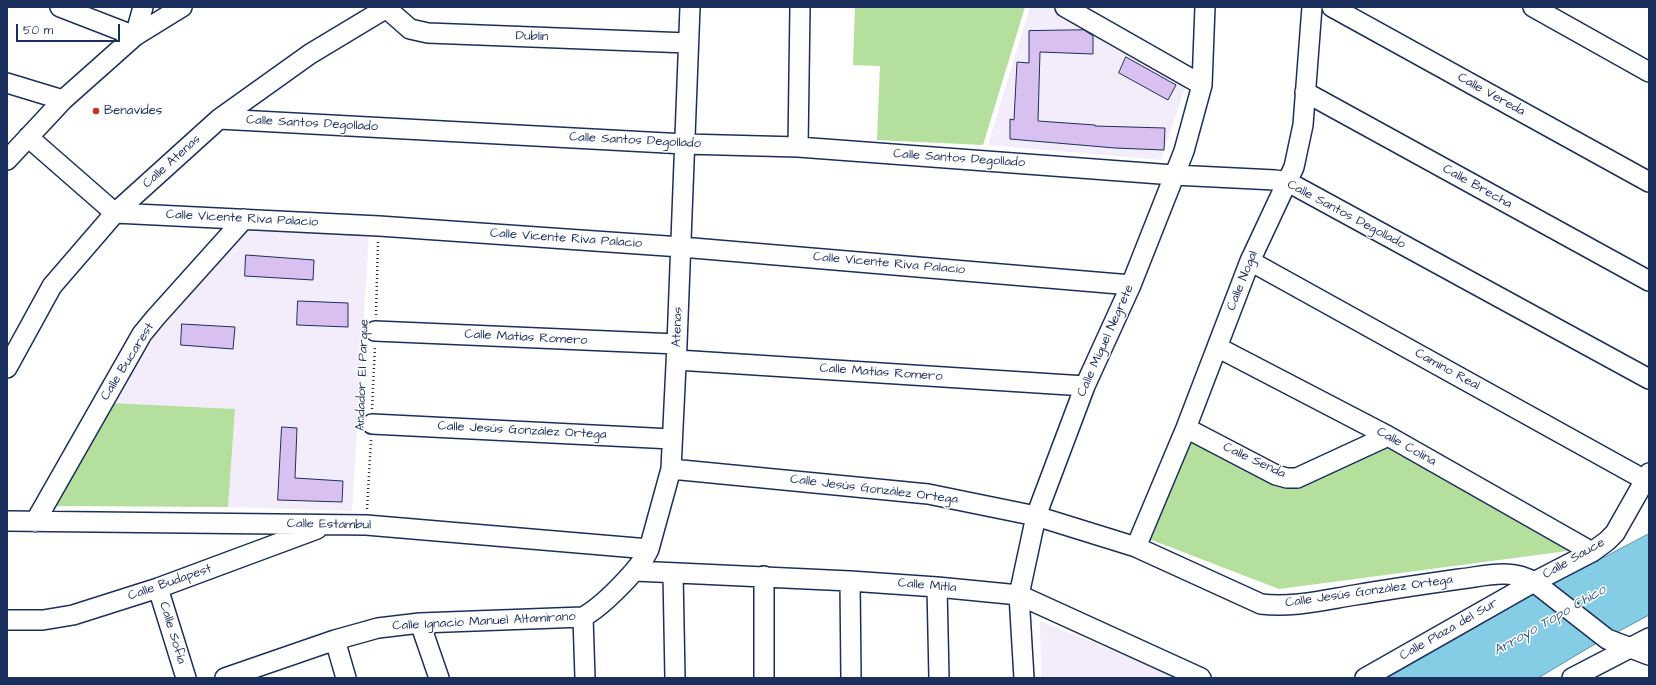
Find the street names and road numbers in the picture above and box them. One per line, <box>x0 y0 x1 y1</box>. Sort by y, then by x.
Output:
street label: Dublin <box>515 29 549 45</box>
street label: Calle Vereda <box>1455 70 1527 120</box>
street label: Calle Santos Degollado <box>246 113 378 135</box>
street label: Calle Santos Degollado <box>569 130 701 152</box>
street label: Calle Atenas <box>140 132 204 192</box>
street label: Calle Santos Degollado <box>893 147 1025 171</box>
street label: Calle Brecha <box>1440 162 1514 212</box>
street label: Calle Santos Degollado <box>1284 177 1408 253</box>
street label: Calle Vicente Riva Palacio <box>166 207 318 231</box>
street label: Calle Vicente Riva Palacio <box>489 226 643 252</box>
street label: Calle Nogal <box>1224 249 1262 313</box>
street label: Calle Vicente Riva Palacio <box>812 250 966 278</box>
street label: Calle Miguel Negrete <box>1074 283 1138 399</box>
street label: Atenas <box>670 307 686 347</box>
street label: Andador El Parque <box>353 319 373 431</box>
street label: Calle Bucarest <box>98 320 158 404</box>
street label: Calle Matías Romero <box>464 327 588 349</box>
street label: Camino Real <box>1412 346 1482 394</box>
street label: Calle Matías Romero <box>819 361 943 385</box>
street label: Calle Jesús González Ortega <box>437 419 607 443</box>
street label: Calle Colina <box>1373 424 1439 470</box>
street label: Calle Senda <box>1220 440 1288 482</box>
street label: Calle Jesús González Ortega <box>789 472 959 508</box>
street label: Calle Estambul <box>287 516 371 534</box>
street label: Calle Sauce <box>1540 535 1608 583</box>
street label: Calle Budapest <box>126 561 214 605</box>
street label: Calle Jesús González Ortega <box>1284 573 1454 611</box>
street label: Calle Mitla <box>897 576 957 596</box>
street label: Calle Plaza del Sur <box>1397 596 1501 664</box>
street label: Calle Sofía <box>155 600 189 666</box>
street label: Calle Ignacio Manuel Altamirano <box>392 609 576 635</box>

